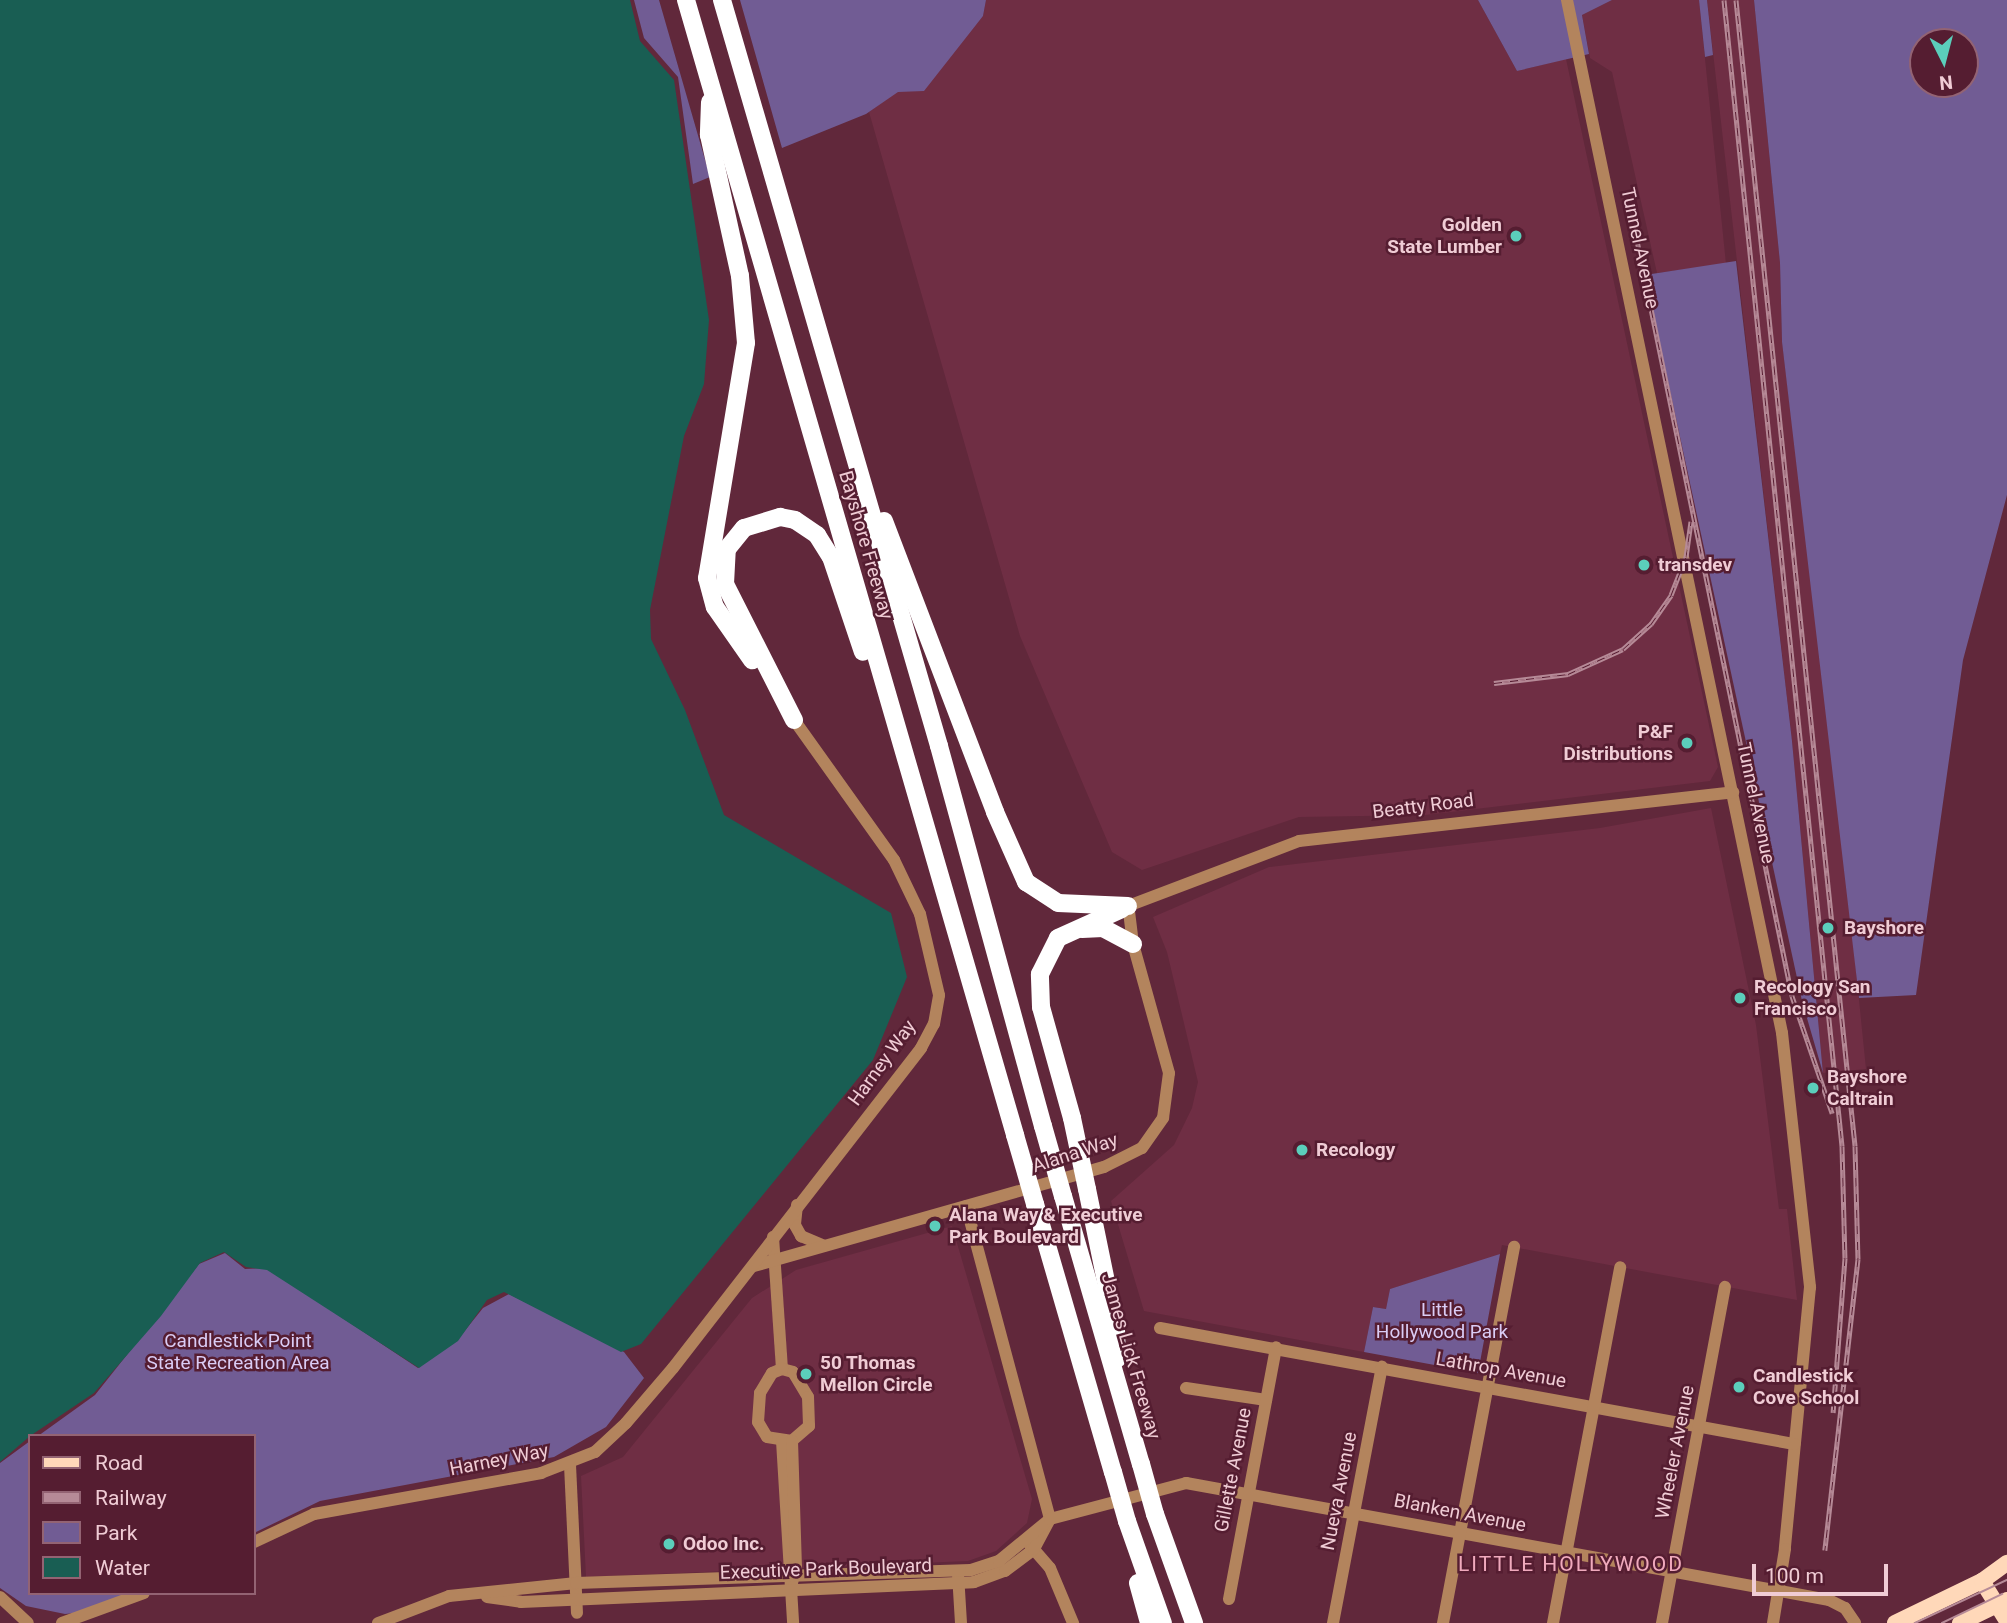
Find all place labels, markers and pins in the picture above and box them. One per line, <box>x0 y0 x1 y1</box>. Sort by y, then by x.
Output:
place label: Golden State Lumber <box>1387 214 1502 258</box>
marker: Golden State Lumber <box>1508 228 1524 244</box>
place label: transdev <box>1658 554 1732 576</box>
marker: transdev <box>1636 557 1652 573</box>
place label: P&F Distributions <box>1564 721 1673 765</box>
marker: P&F Distributions <box>1679 735 1695 751</box>
place label: Bayshore <box>1844 917 1924 939</box>
marker: Bayshore <box>1818 918 1838 938</box>
place label: Recology San Francisco <box>1754 976 1870 1020</box>
marker: Recology San Francisco <box>1732 990 1748 1006</box>
place label: Bayshore Caltrain <box>1827 1066 1907 1110</box>
marker: Bayshore Caltrain <box>1805 1080 1821 1096</box>
place label: Recology <box>1316 1139 1395 1161</box>
marker: Recology <box>1294 1142 1310 1158</box>
place label: Alana Way & Executive Park Boulevard <box>949 1204 1143 1248</box>
marker: Alana Way & Executive Park Boulevard <box>927 1218 943 1234</box>
place label: 50 Thomas Mellon Circle <box>820 1352 932 1396</box>
place label: Candlestick Cove School <box>1753 1365 1859 1409</box>
marker: 50 Thomas Mellon Circle <box>798 1366 814 1382</box>
marker: Candlestick Cove School <box>1731 1379 1747 1395</box>
place label: Odoo Inc. <box>683 1533 765 1555</box>
marker: Odoo Inc. <box>661 1536 677 1552</box>

